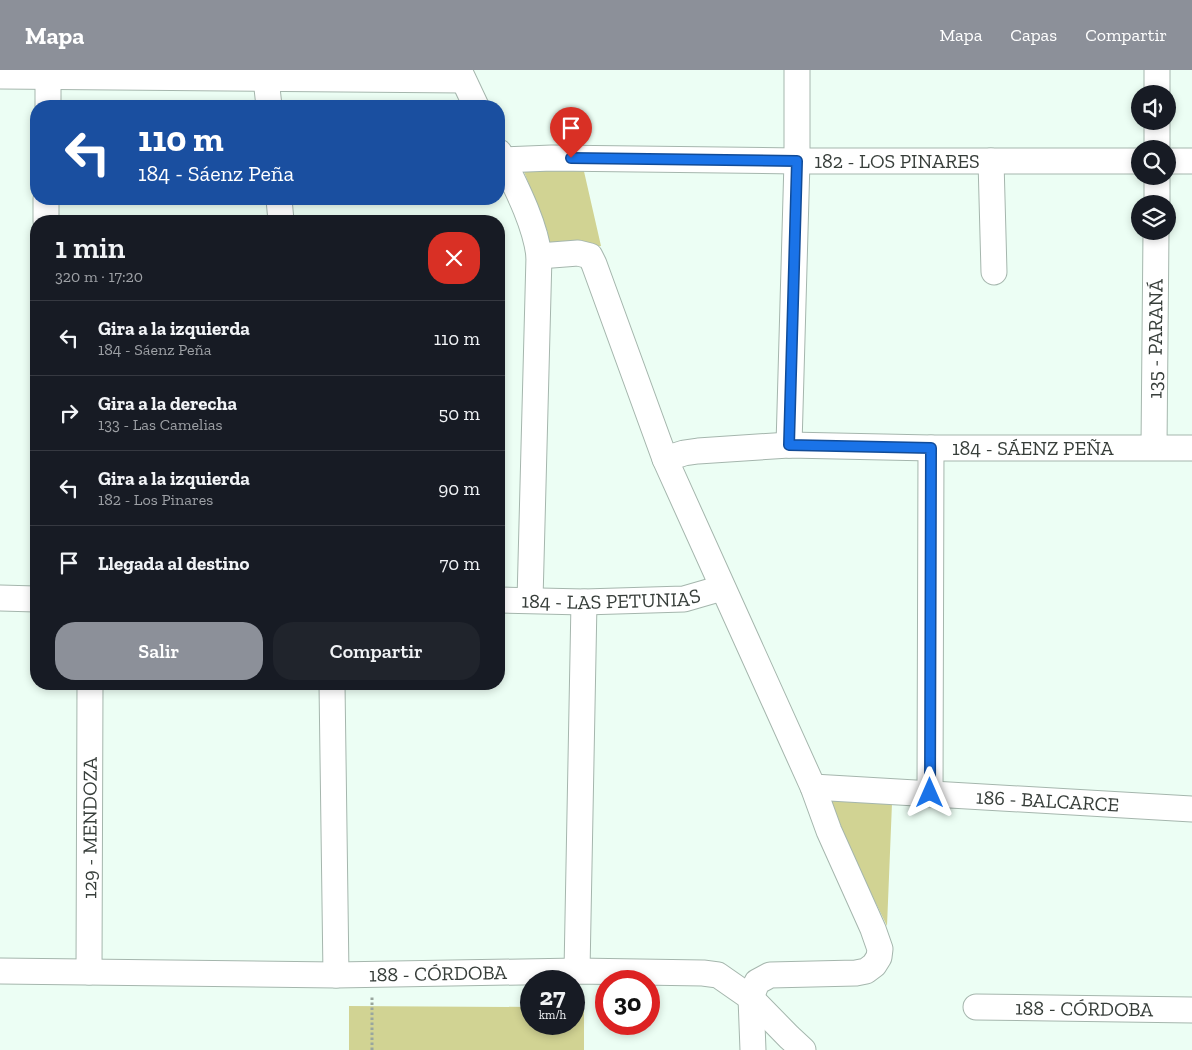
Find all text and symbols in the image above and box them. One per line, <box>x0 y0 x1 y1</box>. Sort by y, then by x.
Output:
text: Mapa <box>25 21 84 50</box>
text: Mapa <box>939 24 982 46</box>
text: Capas <box>1010 24 1057 46</box>
text: Compartir <box>1085 24 1167 46</box>
map controls <box>1131 85 1176 240</box>
button: sound <box>1131 85 1176 130</box>
pin <box>550 107 592 158</box>
icon: arrive <box>557 114 585 142</box>
text: 110 m <box>138 118 224 160</box>
icon: left <box>55 120 120 185</box>
button: search <box>1131 140 1176 185</box>
street label: 182 - LOS PINARES <box>814 149 980 173</box>
text: 184 - Sáenz Peña <box>138 160 294 187</box>
button: layers <box>1131 195 1176 240</box>
text: 1 min <box>55 230 125 266</box>
button: close <box>428 232 480 284</box>
text: 320 m · 17:20 <box>55 267 143 286</box>
street label: 135 - PARANÁ <box>1142 278 1168 399</box>
text: Gira a la izquierda <box>98 317 250 340</box>
icon: left <box>55 324 83 352</box>
text: 110 m <box>434 327 480 350</box>
text: 184 - Sáenz Peña <box>98 340 211 359</box>
text: Gira a la derecha <box>98 392 237 415</box>
icon: right <box>55 399 83 427</box>
text: 50 m <box>439 402 480 425</box>
text: 133 - Las Camelias <box>98 415 223 434</box>
street label: 184 - SÁENZ PEÑA <box>952 436 1115 460</box>
text: Gira a la izquierda <box>98 467 250 490</box>
icon: left <box>55 474 83 502</box>
text: 90 m <box>438 477 480 500</box>
text: 182 - Los Pinares <box>98 490 213 509</box>
icon: arrive <box>55 549 83 577</box>
text: Llegada al destino <box>98 552 249 575</box>
text: 70 m <box>439 552 480 575</box>
street label: 184 - LAS PETUNIAS <box>521 583 703 614</box>
button: Salir <box>55 622 263 680</box>
button: Compartir <box>273 622 480 680</box>
street label: 129 - MENDOZA <box>77 756 102 899</box>
position arrow <box>903 766 955 818</box>
street label: 186 - BALCARCE <box>975 784 1120 817</box>
street label: 188 - CÓRDOBA <box>369 960 508 986</box>
speed limit sign: 30 <box>595 970 660 1035</box>
text: 27 <box>540 981 565 1011</box>
street label: 188 - CÓRDOBA <box>1015 996 1154 1021</box>
text: km/h <box>539 1008 566 1022</box>

